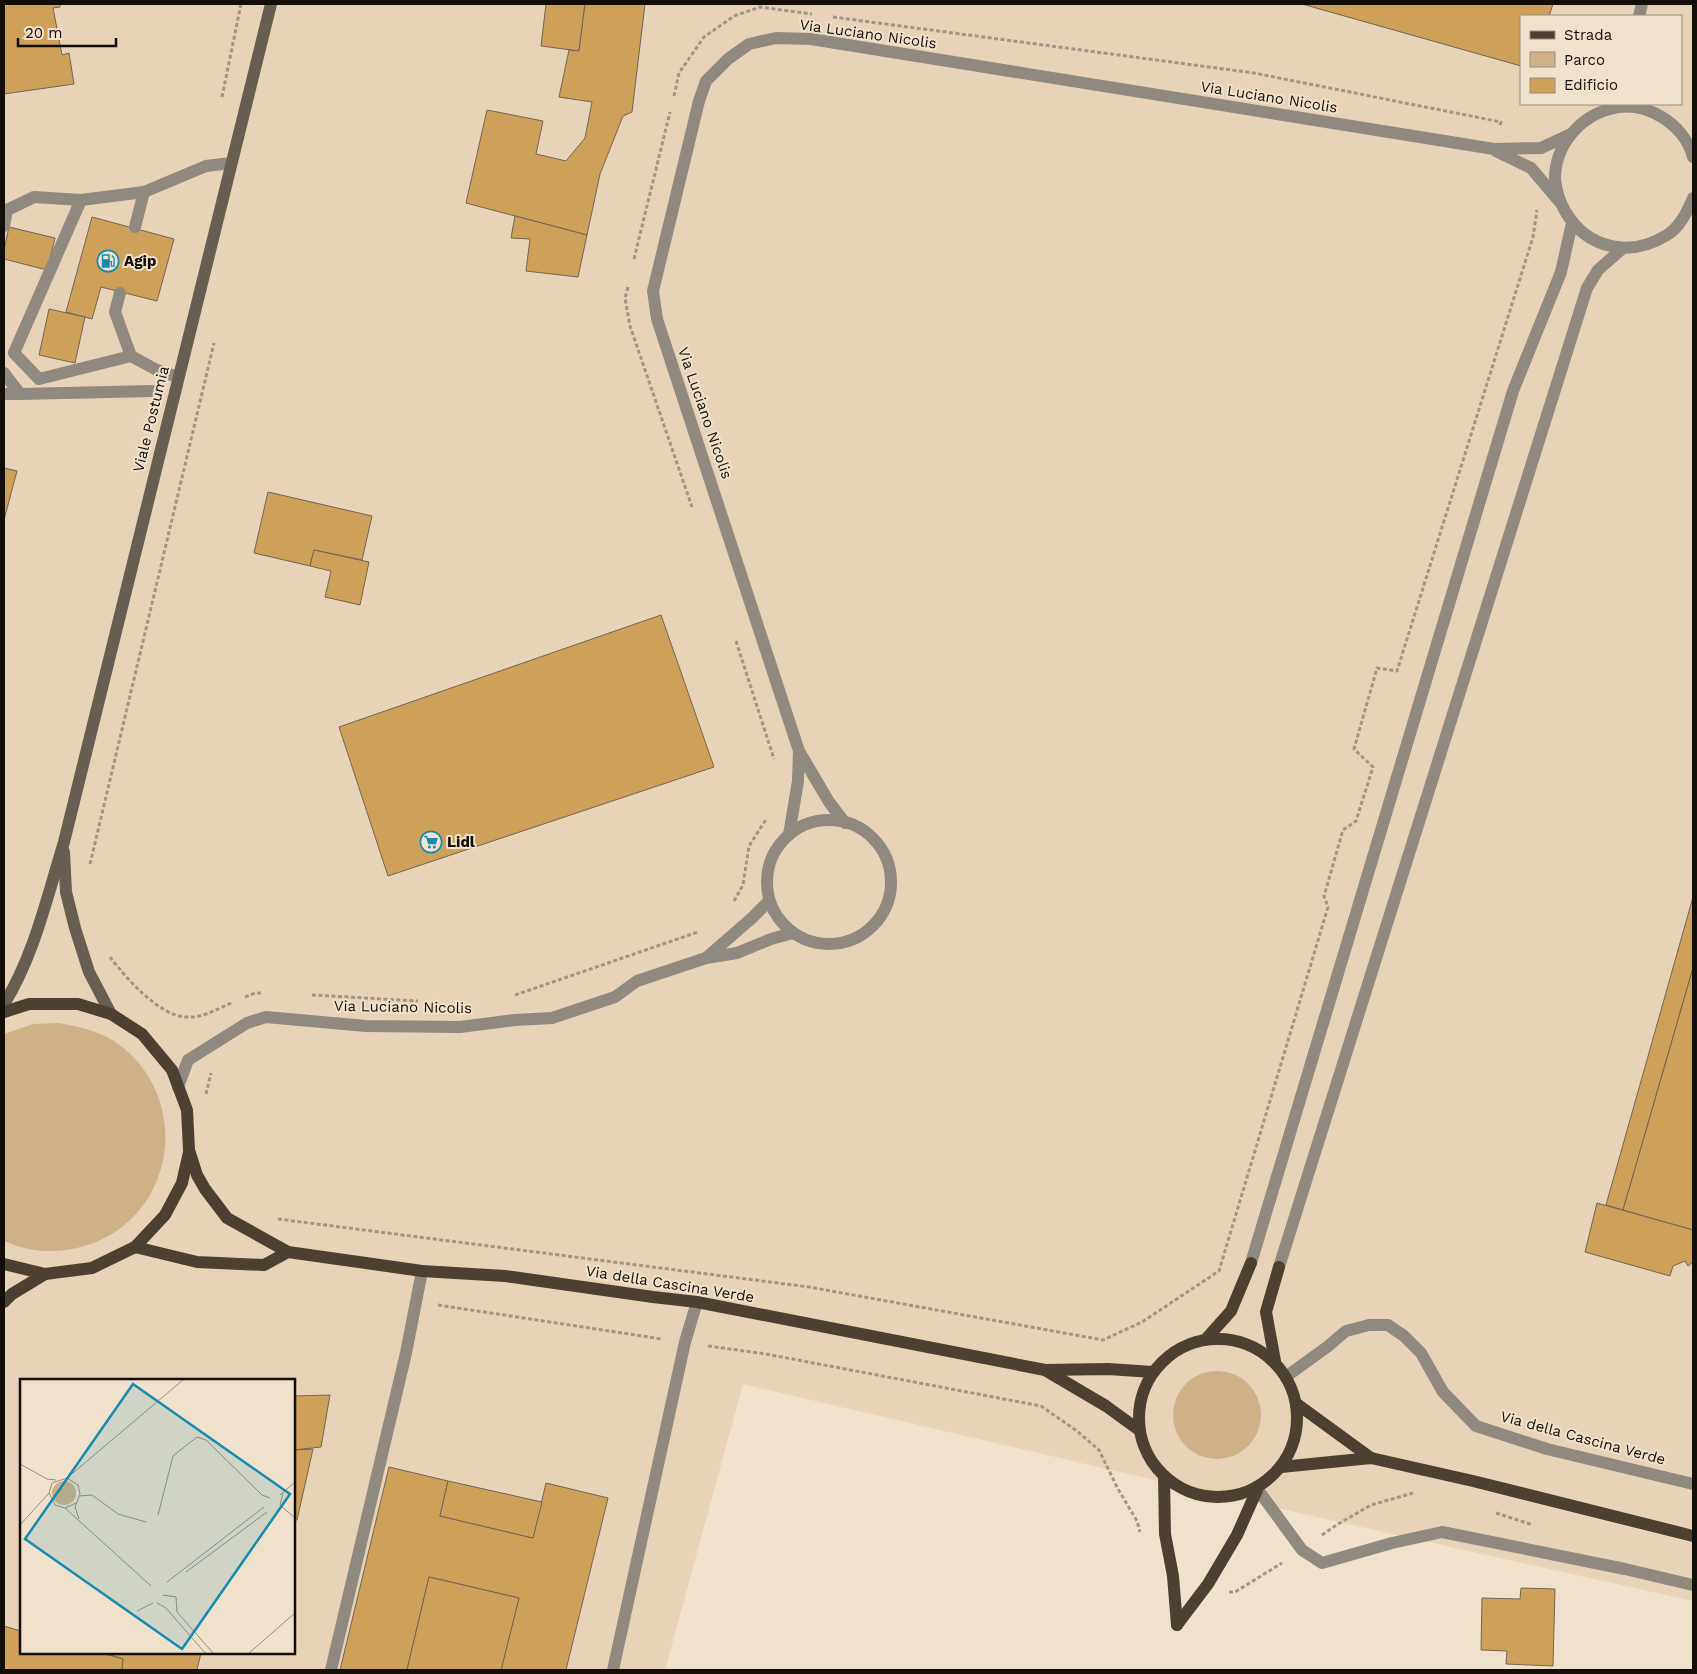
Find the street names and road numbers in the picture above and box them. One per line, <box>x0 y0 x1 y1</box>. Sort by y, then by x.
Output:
street label: Via Luciano Nicolis <box>798 15 938 53</box>
street label: Via Luciano Nicolis <box>1199 77 1339 117</box>
street label: Via Luciano Nicolis <box>674 345 736 481</box>
street label: Viale Postumia <box>129 364 173 474</box>
street label: Via Luciano Nicolis <box>334 997 472 1017</box>
street label: Via della Cascina Verde <box>585 1262 755 1306</box>
street label: Via della Cascina Verde <box>1498 1407 1668 1469</box>

